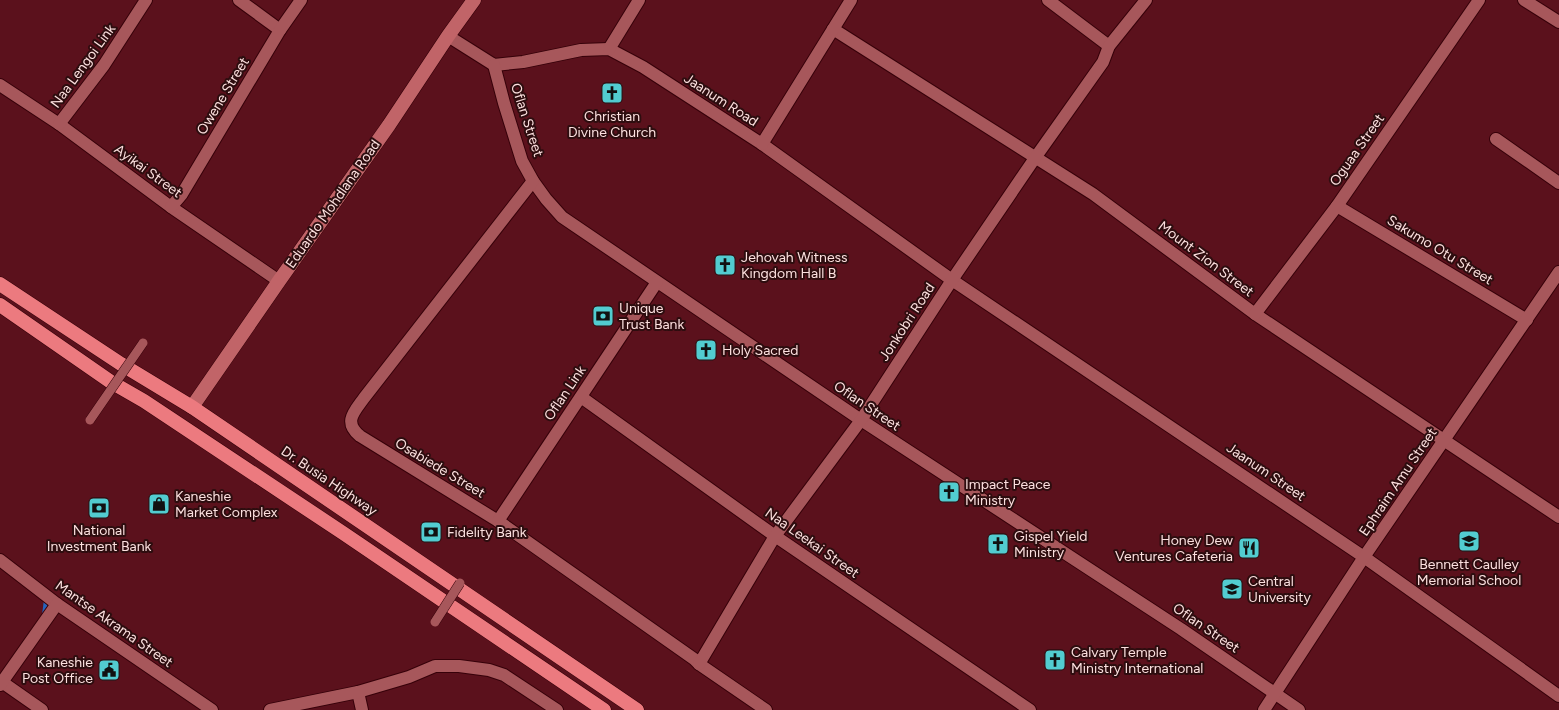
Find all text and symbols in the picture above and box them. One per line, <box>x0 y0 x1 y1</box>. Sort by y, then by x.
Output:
street label: Naa Lengoi Link <box>47 21 119 111</box>
street label: Owene Street <box>193 54 253 138</box>
street label: Jaanum Road <box>681 70 761 130</box>
street label: Oflan Street <box>507 81 547 159</box>
church icon: Christian Divine Church <box>600 81 624 105</box>
place label: Christian Divine Church <box>568 108 656 141</box>
street label: Oguaa Street <box>1326 111 1388 189</box>
street label: Eduardo Mohdlana Road <box>282 137 384 271</box>
street label: Ayikai Street <box>111 141 185 201</box>
street label: Sakumo Otu Street <box>1384 212 1496 288</box>
street label: Mount Zion Street <box>1155 218 1257 300</box>
place label: Jehovah Witness Kingdom Hall B <box>741 249 848 282</box>
church icon: Jehovah Witness Kingdom Hall B <box>713 253 737 277</box>
street label: Jonkobri Road <box>875 280 939 364</box>
place label: Unique Trust Bank <box>619 300 684 333</box>
bank icon: Unique Trust Bank <box>591 304 615 328</box>
church icon: Holy Sacred <box>694 338 718 362</box>
place label: Holy Sacred <box>722 342 798 359</box>
street label: Oflan Link <box>540 362 590 424</box>
street label: Oflan Street <box>830 377 904 435</box>
street label: Ephraim Amu Street <box>1356 425 1440 539</box>
street label: Osabiede Street <box>392 434 488 502</box>
street label: Jaanum Street <box>1223 439 1309 505</box>
street label: Dr. Busia Highway <box>278 443 381 520</box>
place label: Impact Peace Ministry <box>965 476 1051 509</box>
church icon: Impact Peace Ministry <box>937 480 961 504</box>
place label: Kaneshie Market Complex <box>175 488 278 521</box>
shop icon: Kaneshie Market Complex <box>147 492 171 516</box>
bank icon: National Investment Bank <box>87 496 111 520</box>
street label: Naa Leekai Street <box>762 504 862 582</box>
bank icon: Fidelity Bank <box>419 520 443 544</box>
place label: National Investment Bank <box>47 522 151 555</box>
place label: Fidelity Bank <box>447 524 527 541</box>
place label: Gispel Yield Ministry <box>1014 528 1088 561</box>
school or university icon: Bennett Caulley Memorial School <box>1457 529 1481 553</box>
church icon: Gispel Yield Ministry <box>986 532 1010 556</box>
place label: Honey Dew Ventures Cafeteria <box>1115 532 1233 565</box>
restaurant icon: Honey Dew Ventures Cafeteria <box>1237 536 1261 560</box>
place label: Bennett Caulley Memorial School <box>1417 556 1521 589</box>
place label: Central University <box>1248 573 1312 606</box>
street label: Mantse Akrama Street <box>52 577 176 671</box>
school or university icon: Central University <box>1220 577 1244 601</box>
street label: Oflan Street <box>1169 599 1243 657</box>
place label: Calvary Temple Ministry International <box>1071 644 1203 677</box>
church icon: Calvary Temple Ministry International <box>1043 648 1067 672</box>
place label: Kaneshie Post Office <box>22 654 93 687</box>
public building icon: Kaneshie Post Office <box>97 658 121 682</box>

